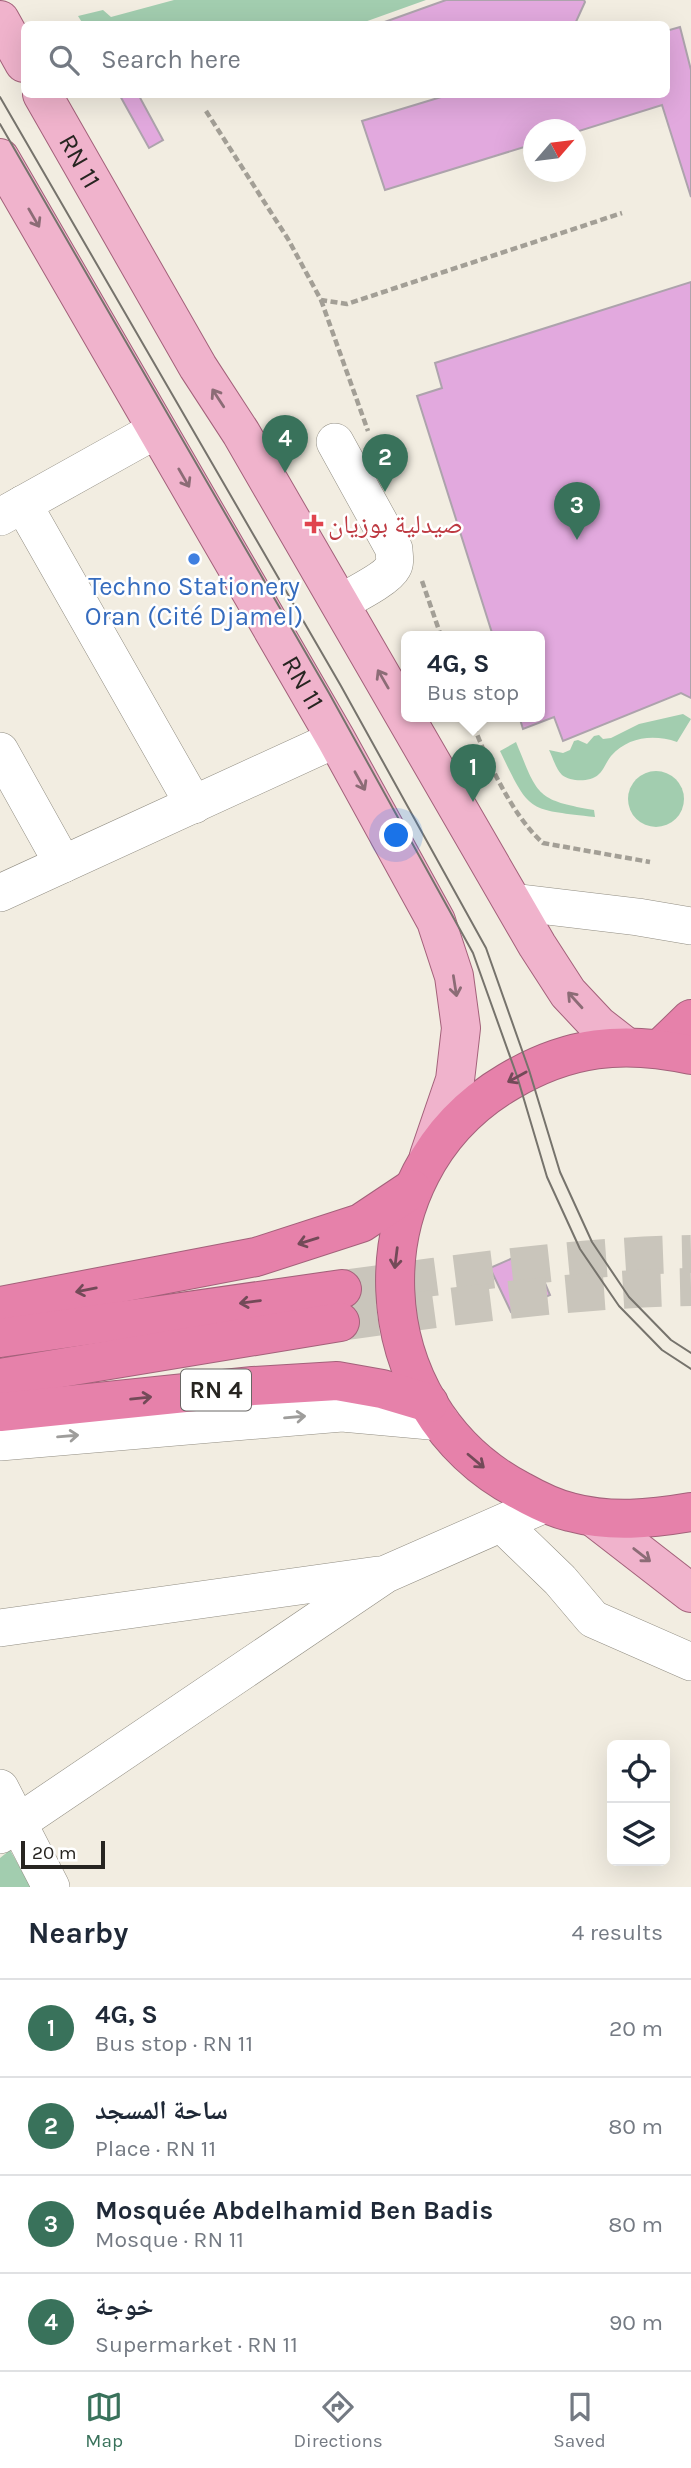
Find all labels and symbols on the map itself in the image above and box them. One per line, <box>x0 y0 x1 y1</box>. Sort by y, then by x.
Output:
north arrow <box>523 119 586 182</box>
street label: RN 11 <box>53 128 108 193</box>
one-way arrow <box>27 207 41 227</box>
one-way arrow <box>211 389 226 408</box>
pin: 4 <box>262 415 308 473</box>
pin: 2 <box>362 434 408 492</box>
one-way arrow <box>178 468 192 488</box>
pin: 3 <box>554 482 600 540</box>
place label: صيدلية بوزيان <box>328 509 463 540</box>
marker: صيدلية بوزيان <box>306 516 322 532</box>
marker: Techno Stationery Oran (Cité Djamel) <box>186 551 202 567</box>
place label: Techno Stationery Oran (Cité Djamel) <box>85 571 303 632</box>
street label: RN 11 <box>276 650 331 715</box>
one-way arrow <box>376 669 390 689</box>
pin: 1 <box>450 744 496 802</box>
one-way arrow <box>353 771 367 791</box>
your location <box>379 818 413 852</box>
one-way arrow <box>449 974 462 997</box>
one-way arrow <box>567 991 583 1009</box>
one-way arrow <box>507 1071 528 1084</box>
one-way arrow <box>298 1236 320 1249</box>
one-way arrow <box>389 1246 402 1268</box>
one-way arrow <box>75 1283 98 1297</box>
one-way arrow <box>239 1296 262 1309</box>
road number: RN 4 <box>181 1370 251 1410</box>
one-way arrow <box>129 1391 152 1404</box>
one-way arrow <box>283 1410 305 1423</box>
one-way arrow <box>56 1429 79 1442</box>
one-way arrow <box>467 1453 485 1469</box>
one-way arrow <box>633 1548 651 1563</box>
scale bar <box>21 1838 105 1870</box>

